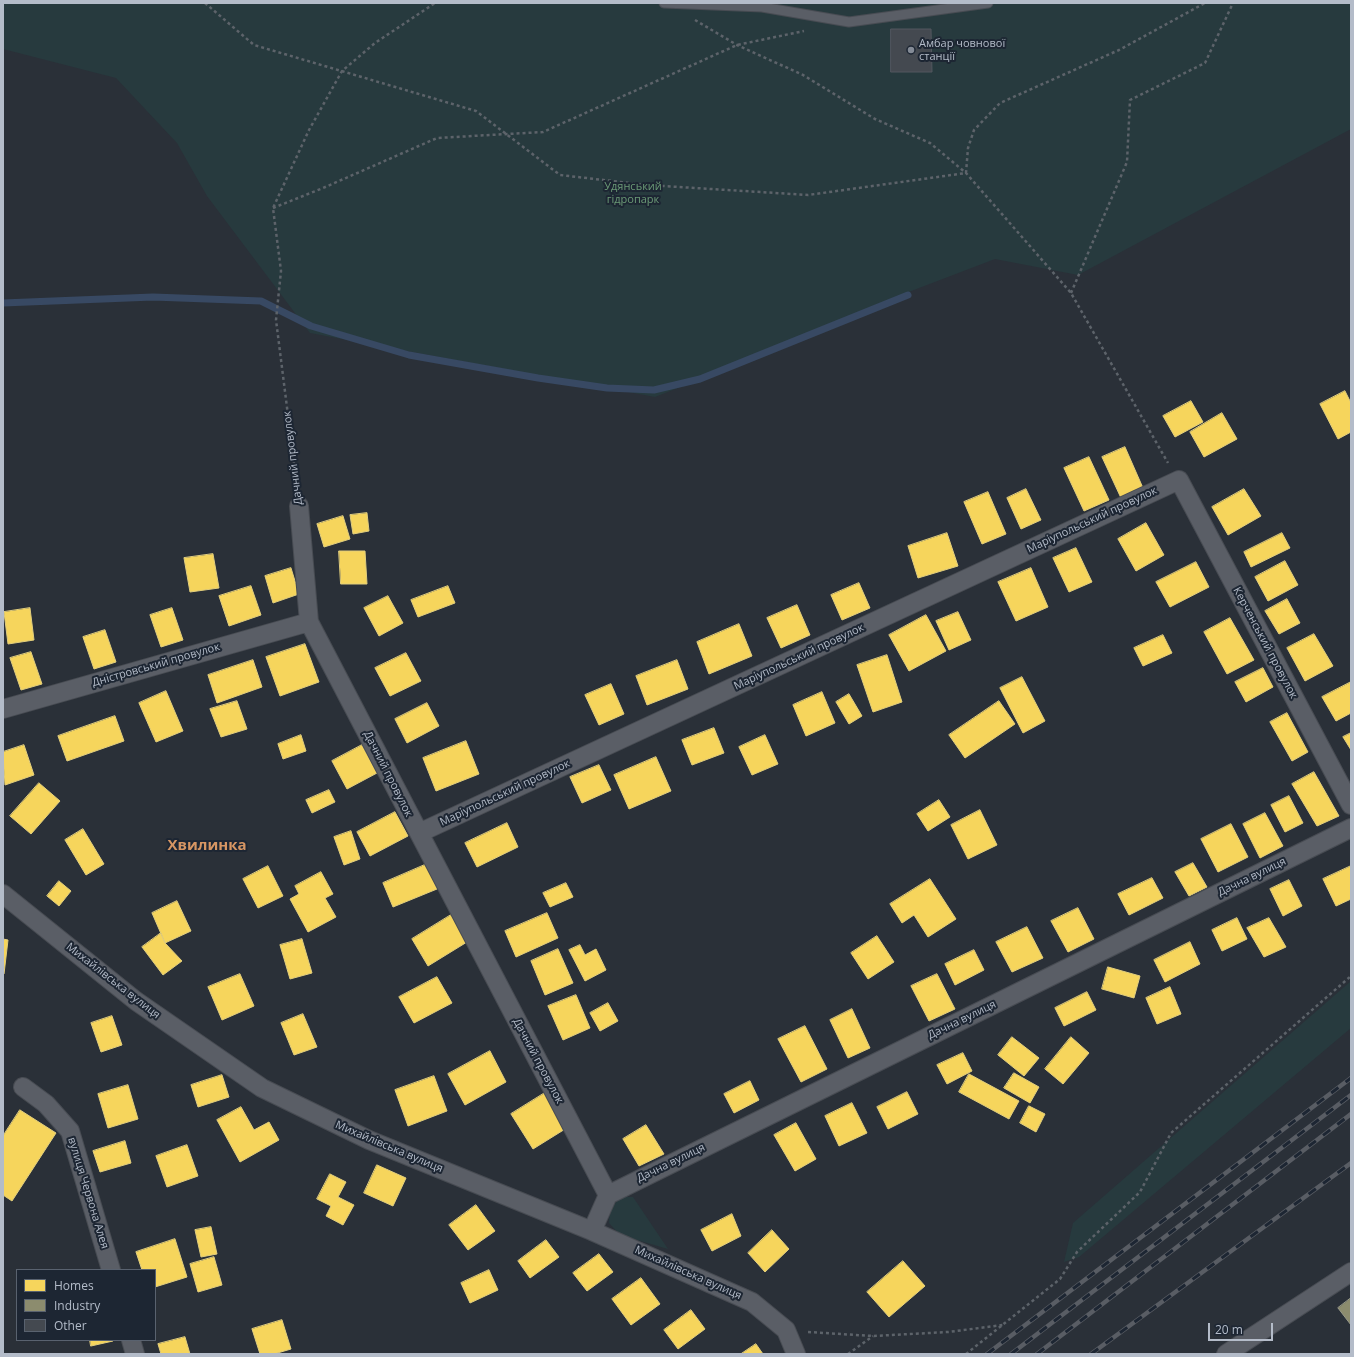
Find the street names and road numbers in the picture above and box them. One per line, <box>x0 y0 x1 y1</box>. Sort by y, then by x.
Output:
street label: Дачний провулок <box>281 410 305 506</box>
street label: Маріупольський провулок <box>1025 484 1159 556</box>
street label: Керченський провулок <box>1230 585 1300 701</box>
street label: Маріупольський провулок <box>732 621 866 693</box>
street label: Дністровський провулок <box>91 640 221 690</box>
street label: Дачний провулок <box>361 729 415 819</box>
street label: Маріупольський провулок <box>438 757 572 829</box>
street label: Дачна вулиця <box>1216 855 1288 899</box>
street label: Михайлівська вулиця <box>63 940 163 1022</box>
street label: Дачна вулиця <box>926 998 998 1042</box>
street label: Дачний провулок <box>510 1016 566 1106</box>
street label: Михайлівська вулиця <box>333 1118 445 1176</box>
street label: вулиця Червона Алея <box>65 1136 111 1250</box>
street label: Дачна вулиця <box>635 1141 707 1185</box>
street label: Михайлівська вулиця <box>632 1243 744 1303</box>

